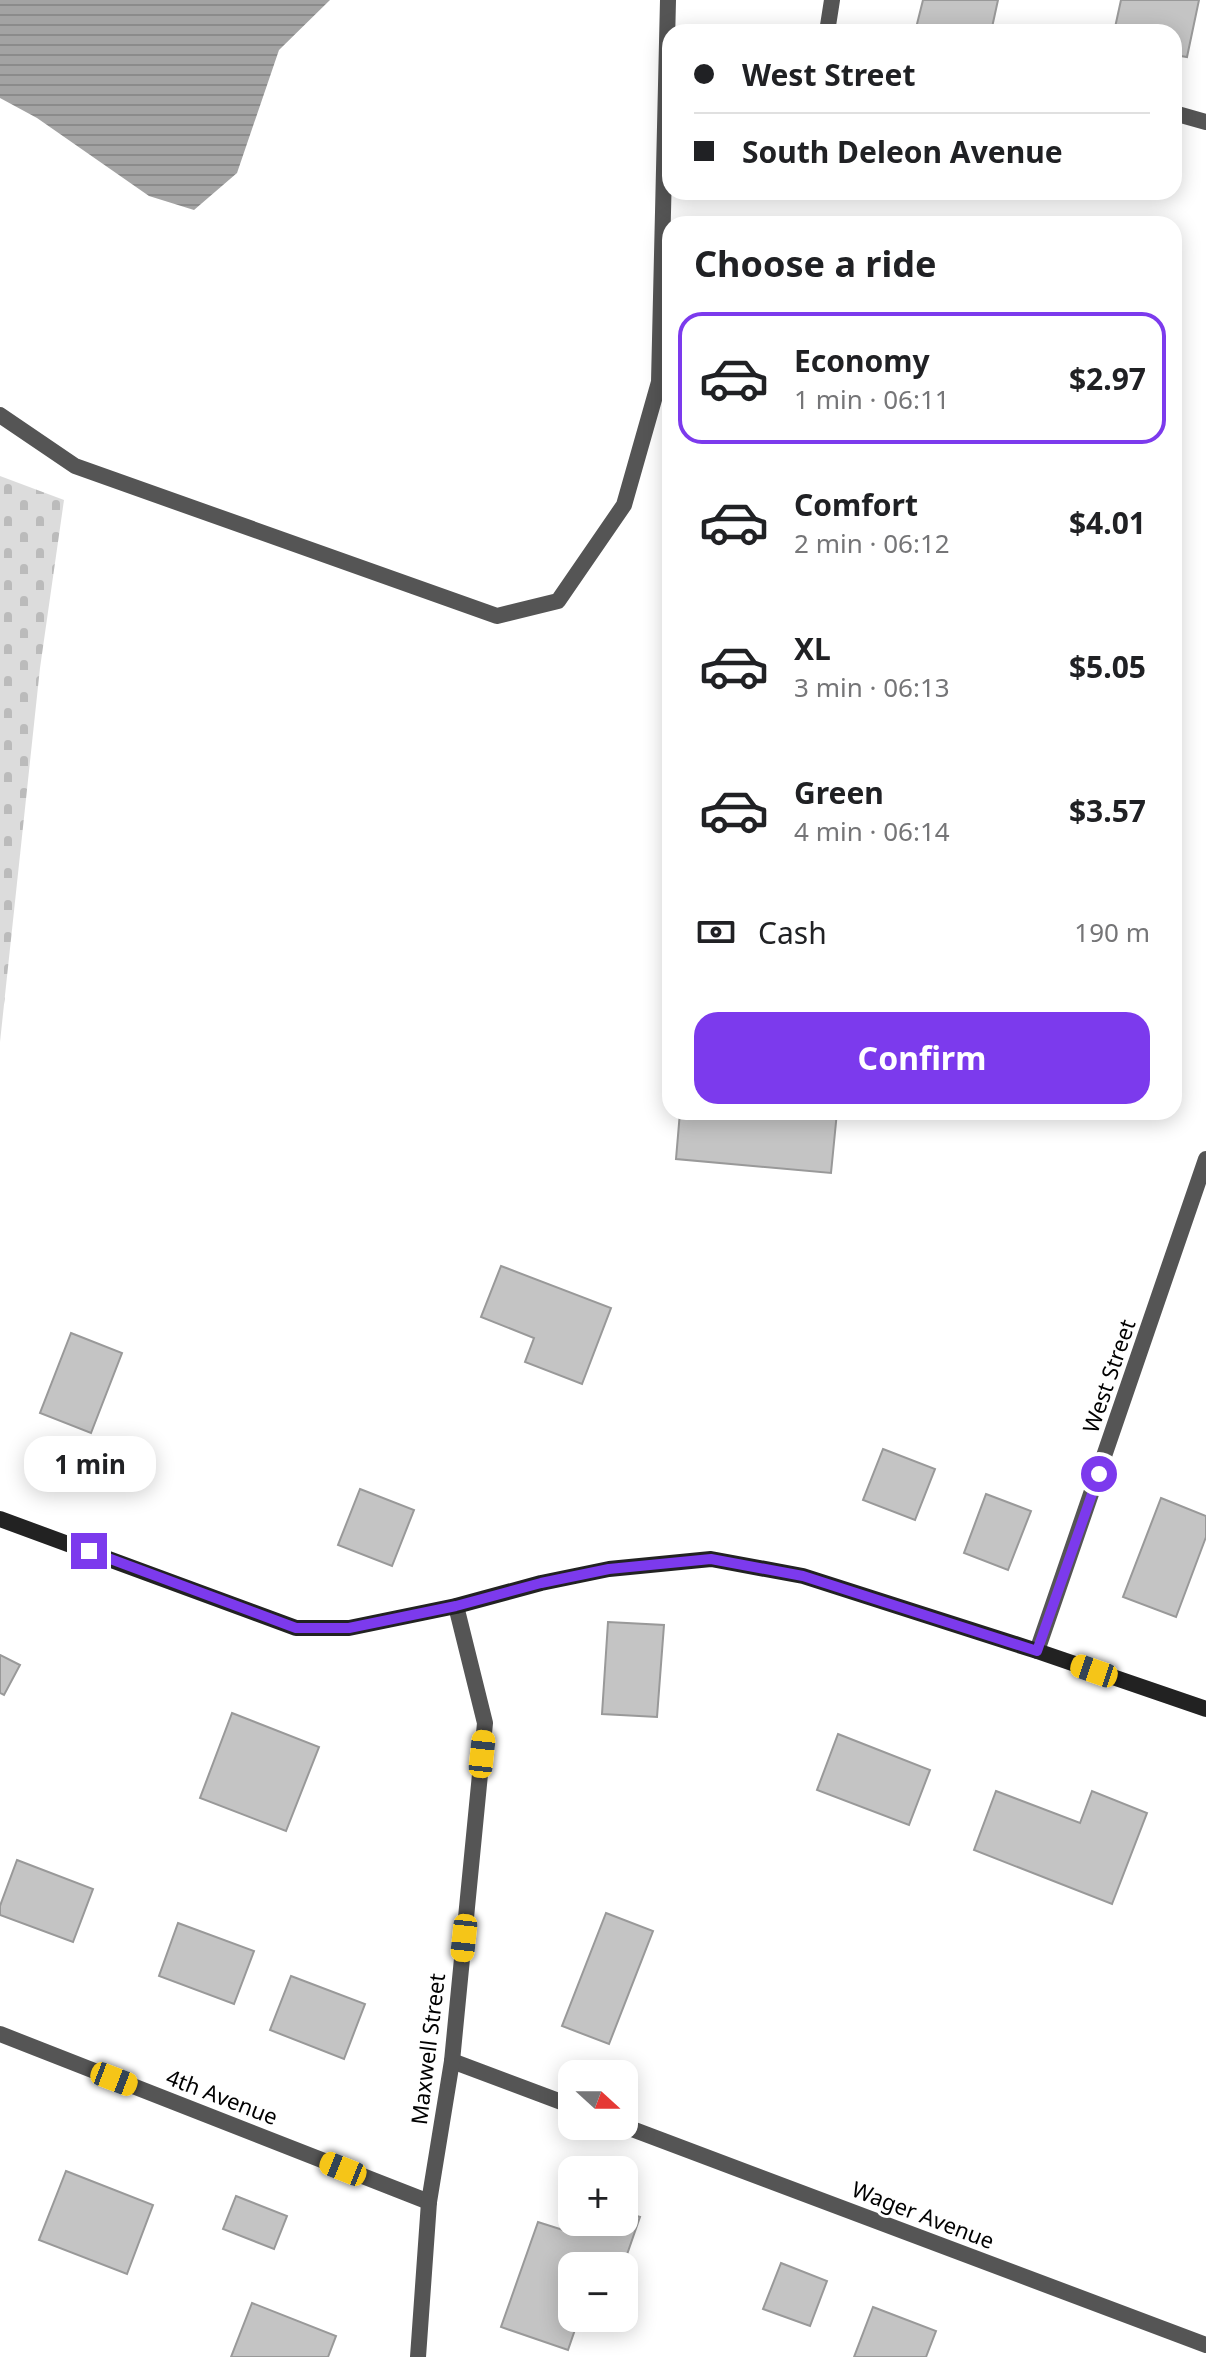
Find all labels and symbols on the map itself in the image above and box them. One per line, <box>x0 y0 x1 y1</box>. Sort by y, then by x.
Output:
street label: West Street <box>1075 1315 1141 1436</box>
callout: 1 min <box>23 1435 155 1491</box>
route start <box>1081 1456 1117 1492</box>
route end <box>71 1533 107 1569</box>
car <box>1067 1652 1121 1690</box>
car <box>468 1729 496 1779</box>
car <box>450 1913 478 1963</box>
street label: Maxwell Street <box>403 1971 451 2126</box>
car <box>87 2059 141 2099</box>
north arrow <box>558 2060 638 2140</box>
street label: 4th Avenue <box>162 2061 282 2131</box>
car <box>316 2149 370 2189</box>
street label: Wager Avenue <box>848 2173 999 2255</box>

